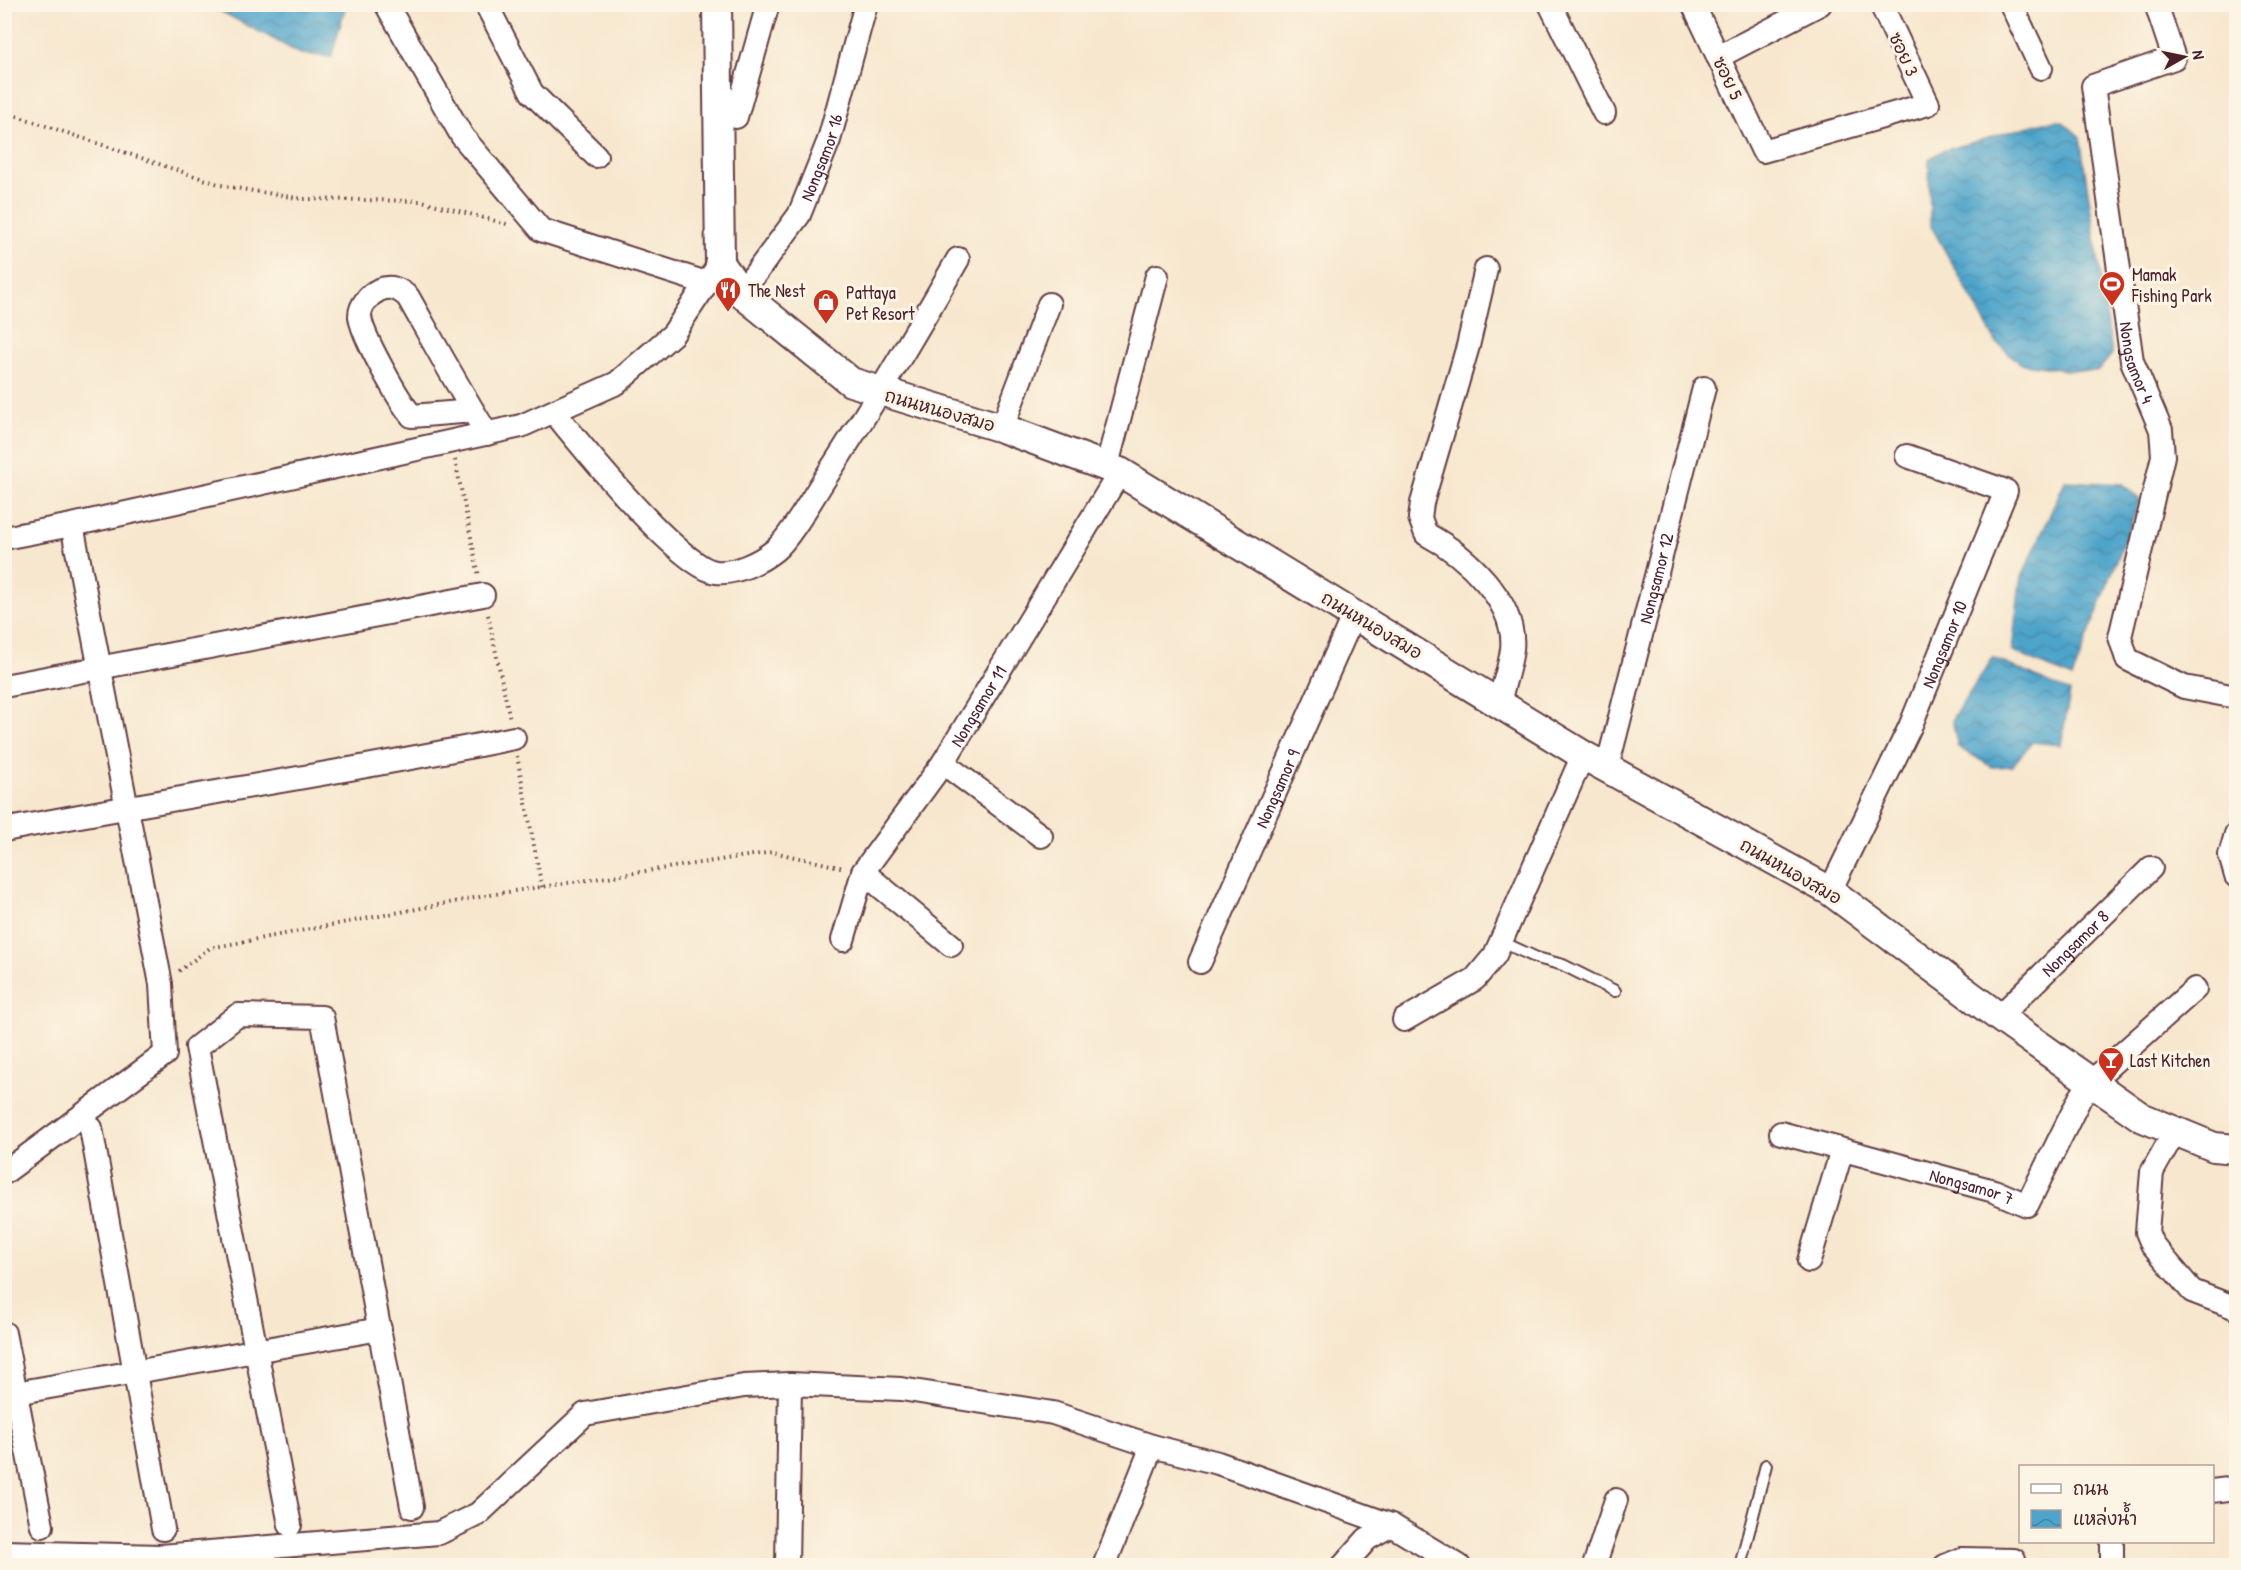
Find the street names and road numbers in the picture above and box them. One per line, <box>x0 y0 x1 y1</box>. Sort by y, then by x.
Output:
street label: ซอย 3 <box>1883 28 1925 80</box>
street label: ซอย 5 <box>1707 52 1749 104</box>
street label: Nongsamor 16 <box>793 111 848 205</box>
street label: Nongsamor 4 <box>2114 320 2161 407</box>
street label: ถนนหนองสมอ <box>882 382 998 438</box>
street label: Nongsamor 12 <box>1632 530 1679 626</box>
street label: ถนนหนองสมอ <box>1317 585 1427 665</box>
street label: Nongsamor 10 <box>1915 597 1973 691</box>
street label: Nongsamor 11 <box>944 661 1012 751</box>
street label: Nongsamor 9 <box>1248 744 1306 832</box>
street label: ถนนหนองสมอ <box>1735 832 1847 910</box>
street label: Nongsamor 8 <box>2035 904 2114 982</box>
street label: Nongsamor 7 <box>1927 1162 2018 1211</box>

